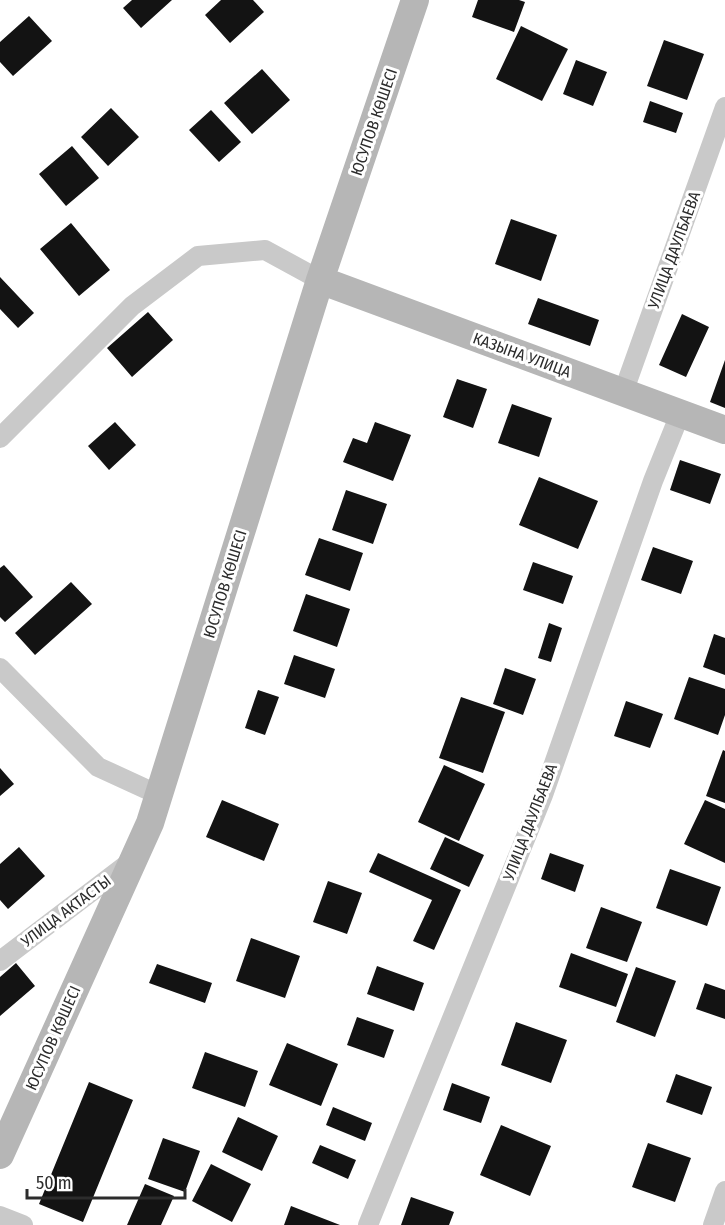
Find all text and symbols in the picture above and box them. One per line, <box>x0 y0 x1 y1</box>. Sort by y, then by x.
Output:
street label: ЮСУПОВ КӨШЕСІ <box>347 66 401 178</box>
street label: УЛИЦА ДАУЛБАЕВА <box>644 188 704 312</box>
street label: КАЗЫНА УЛИЦА <box>470 328 574 382</box>
street label: ЮСУПОВ КӨШЕСІ <box>200 528 250 640</box>
street label: УЛИЦА ДАУЛБАЕВА <box>499 760 561 884</box>
street label: УЛИЦА АКТАСТЫ <box>17 871 115 952</box>
street label: ЮСУПОВ КӨШЕСІ <box>21 983 85 1093</box>
scale bar <box>27 1162 184 1200</box>
text: 50 m <box>36 1172 72 1194</box>

